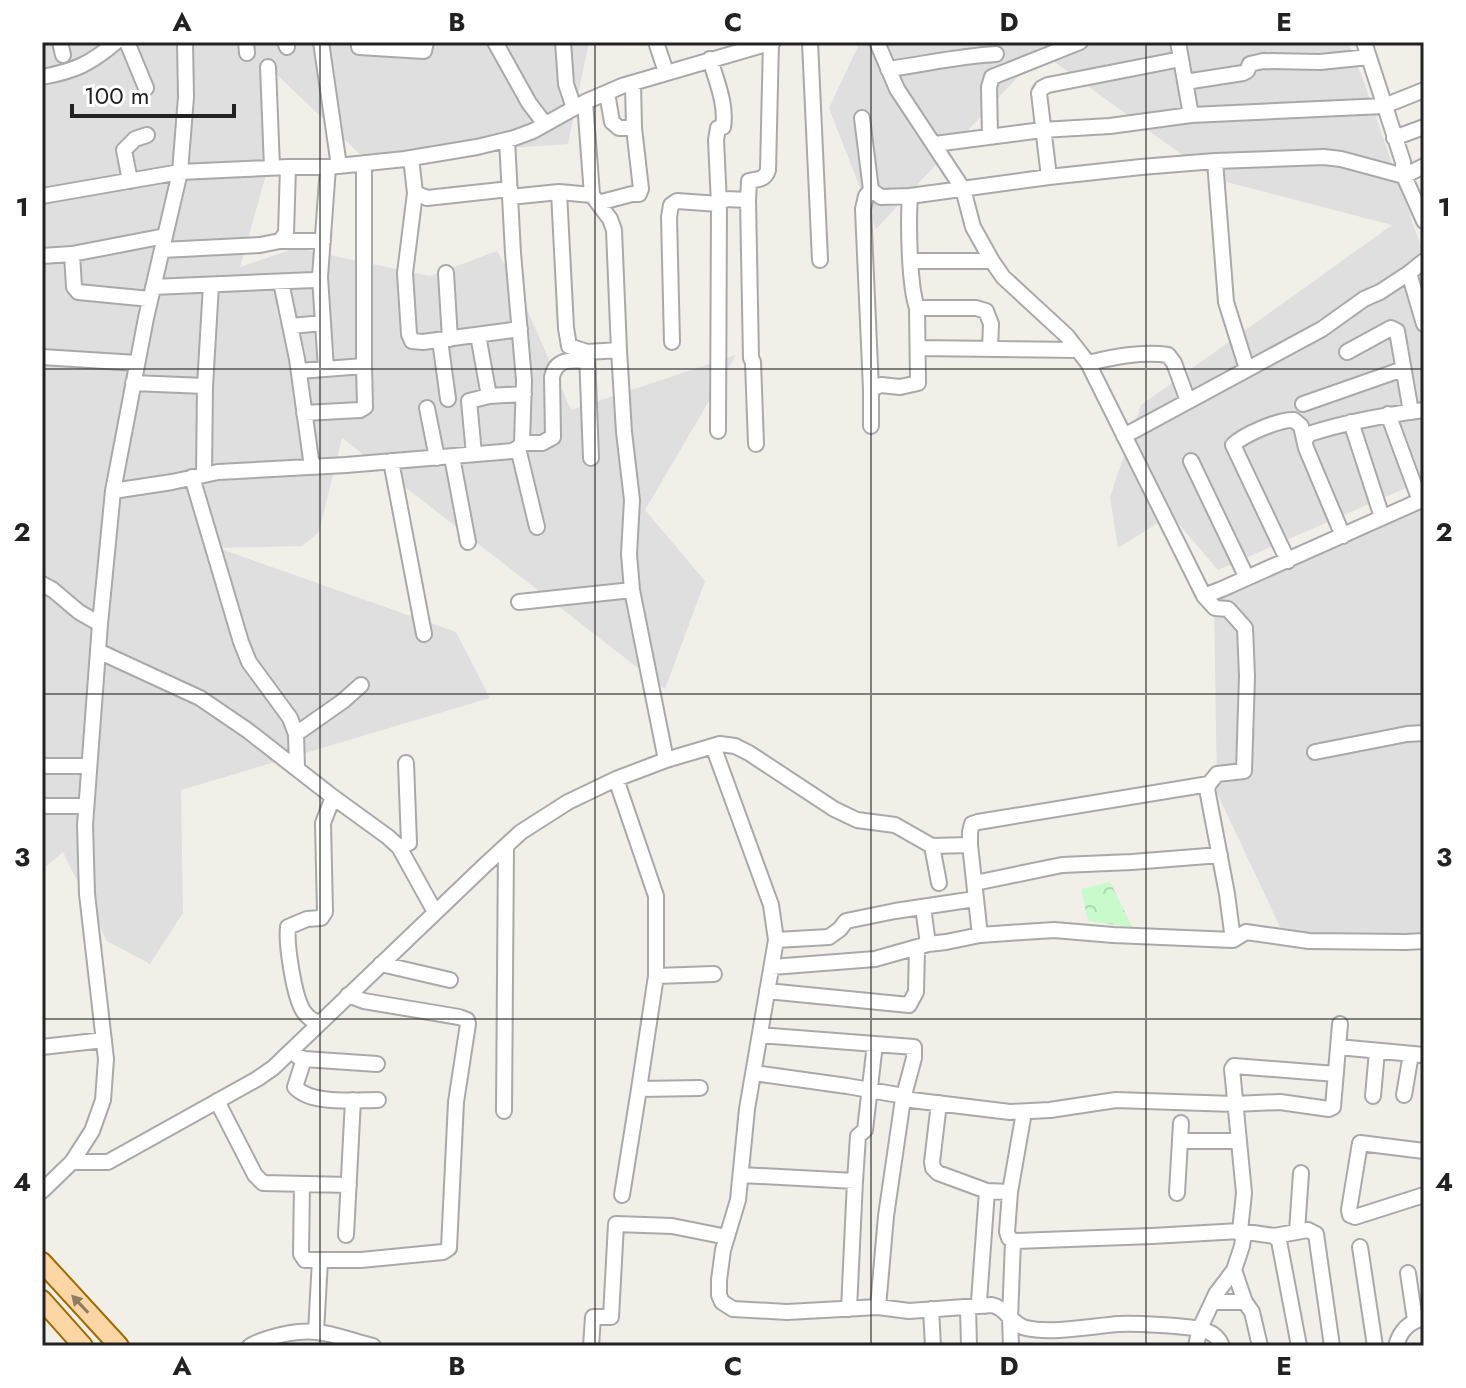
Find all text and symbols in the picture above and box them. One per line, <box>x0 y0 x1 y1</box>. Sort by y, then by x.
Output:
text: A <box>171 3 192 41</box>
text: B <box>448 3 466 41</box>
text: C <box>724 3 742 41</box>
text: D <box>999 3 1019 41</box>
text: E <box>1276 3 1292 41</box>
scale bar <box>72 68 234 118</box>
text: 100 m <box>84 78 150 113</box>
text: 1 <box>15 188 29 226</box>
text: 1 <box>1437 188 1451 226</box>
text: 2 <box>13 513 31 551</box>
text: 2 <box>1435 513 1453 551</box>
text: 3 <box>14 838 30 876</box>
text: 3 <box>1436 838 1452 876</box>
text: 4 <box>13 1163 31 1201</box>
text: 4 <box>1435 1163 1453 1201</box>
one-way arrow <box>72 1295 90 1314</box>
text: A <box>171 1347 192 1385</box>
text: B <box>448 1347 466 1385</box>
text: C <box>724 1347 742 1385</box>
text: D <box>999 1347 1019 1385</box>
text: E <box>1276 1347 1292 1385</box>

